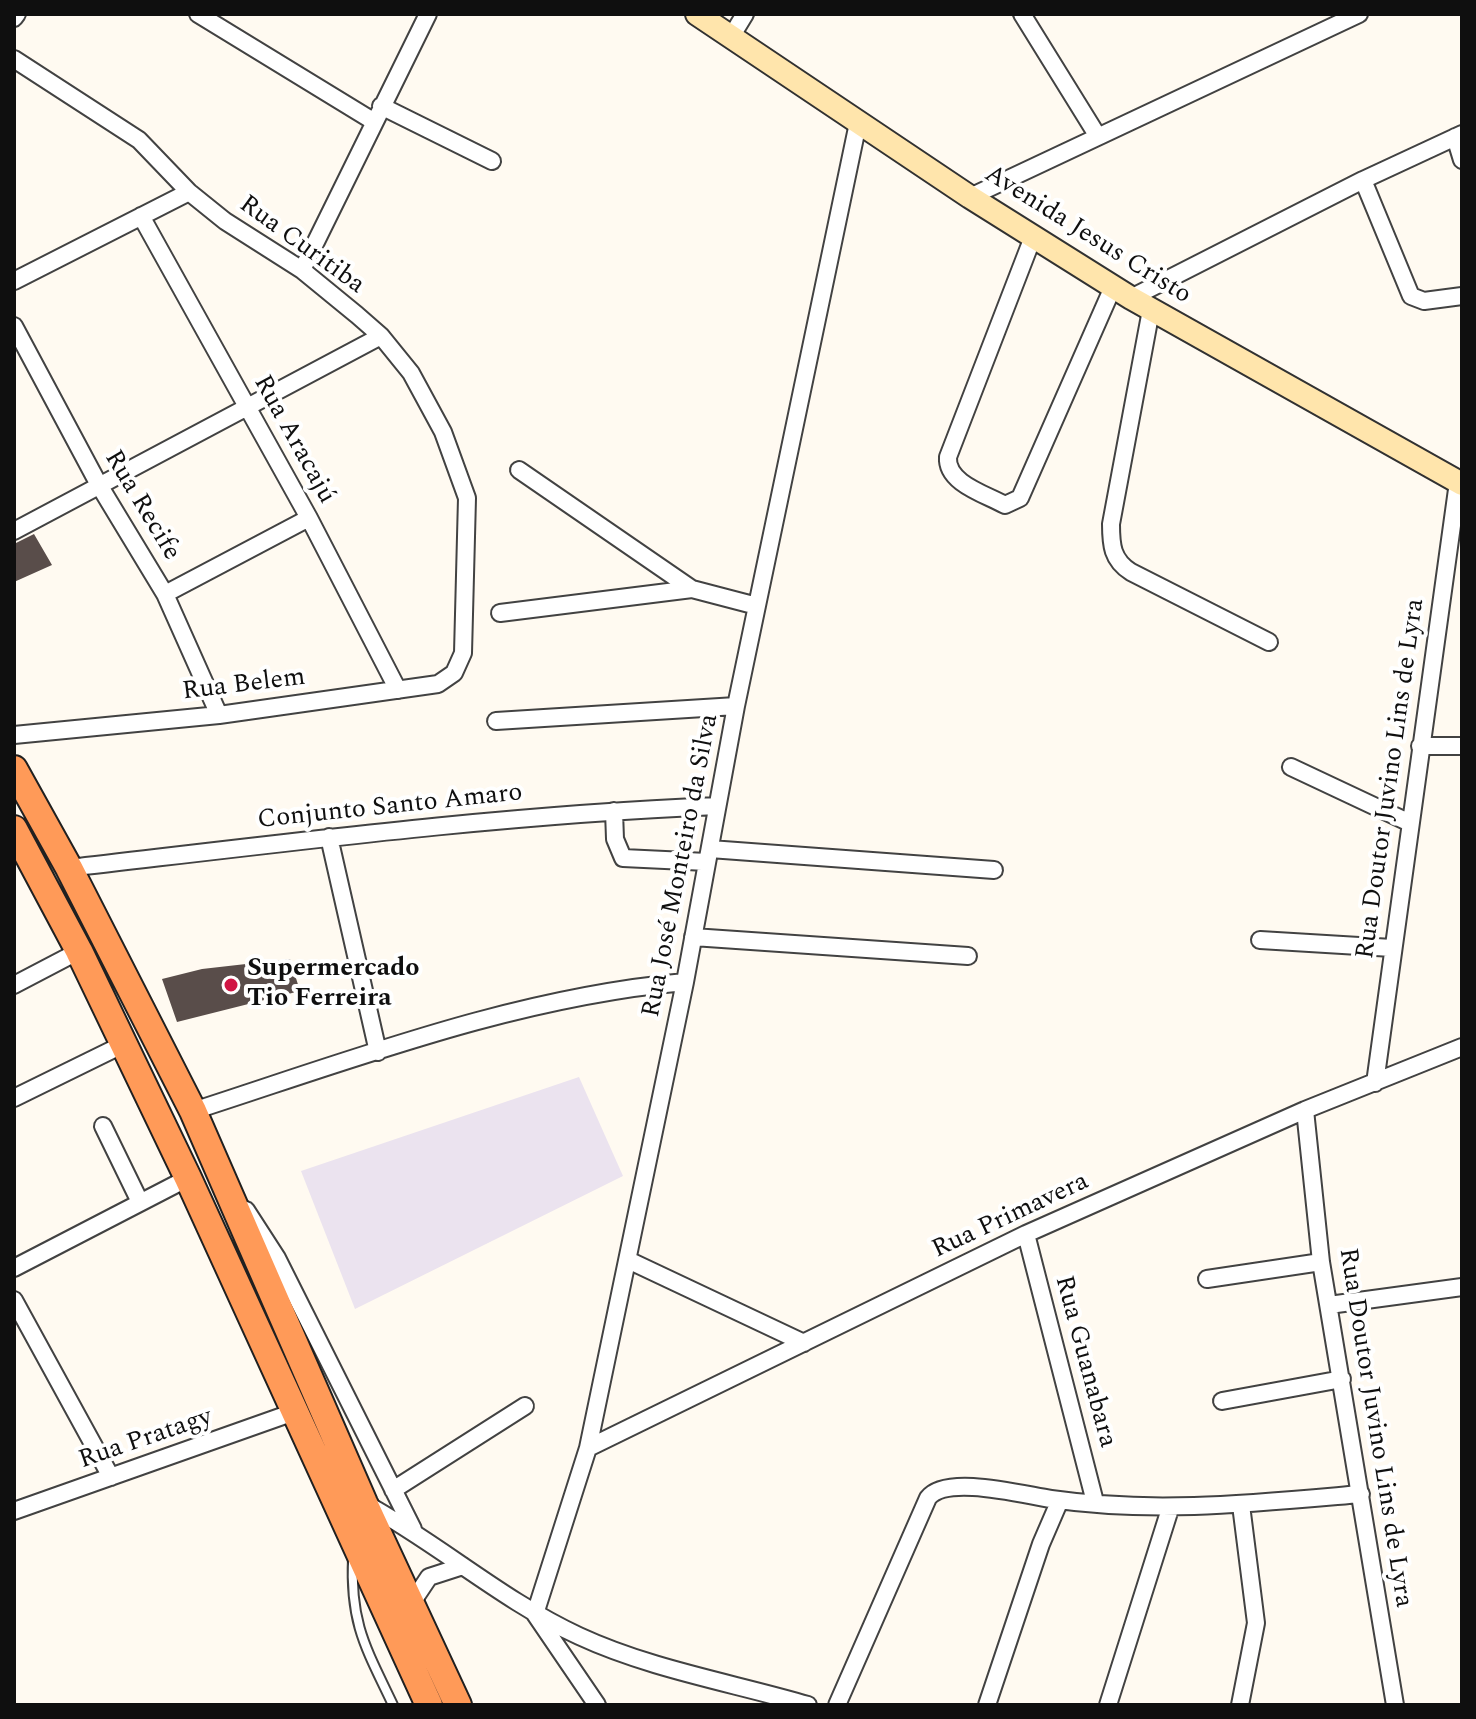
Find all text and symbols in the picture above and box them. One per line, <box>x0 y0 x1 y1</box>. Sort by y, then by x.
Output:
street label: Avenida Jesus Cristo <box>978 160 1196 312</box>
street label: Rua Curitiba <box>232 190 370 302</box>
street label: Rua Aracajú <box>245 370 341 510</box>
street label: Rua Recife <box>96 445 186 567</box>
street label: Rua Doutor Juvino Lins de Lyra <box>1351 597 1433 961</box>
street label: Rua Belem <box>181 663 307 709</box>
street label: Rua José Monteiro da Silva <box>637 712 727 1020</box>
street label: Conjunto Santo Amaro <box>256 779 524 837</box>
place label: Supermercado Tio Ferreira <box>247 954 420 1016</box>
marker: Supermercado Tio Ferreira <box>222 976 240 994</box>
street label: Rua Primavera <box>928 1167 1094 1267</box>
street label: Rua Doutor Juvino Lins de Lyra <box>1330 1246 1418 1610</box>
street label: Rua Guanabara <box>1046 1273 1122 1451</box>
street label: Rua Pratagy <box>75 1403 217 1477</box>

